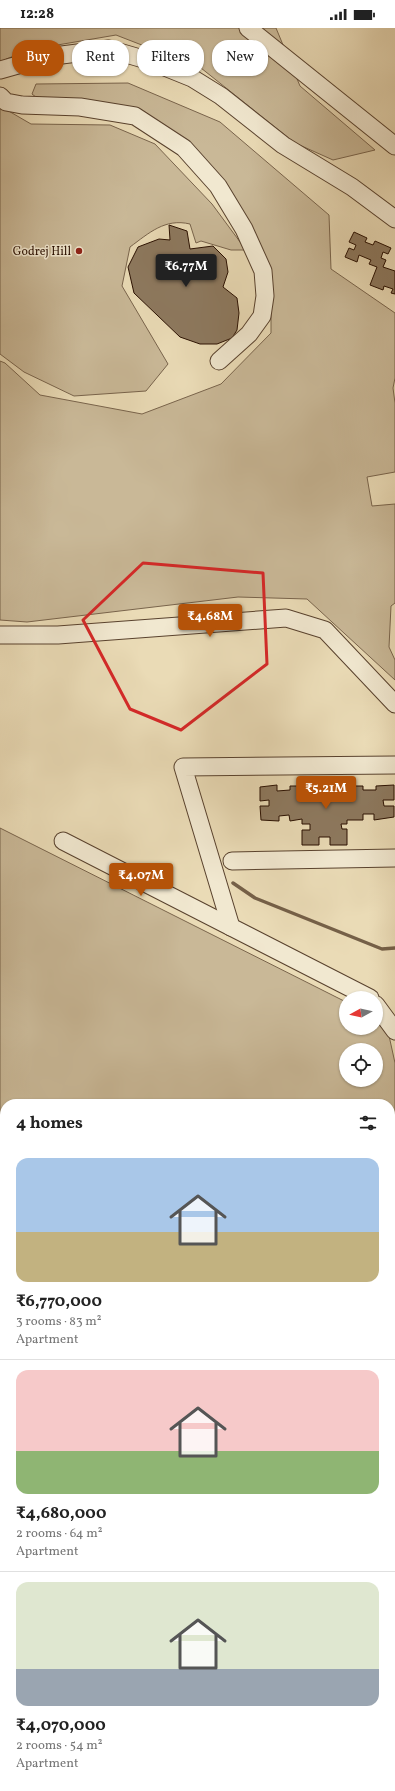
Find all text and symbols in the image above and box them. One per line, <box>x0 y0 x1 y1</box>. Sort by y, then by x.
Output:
text: 12:28 <box>20 4 54 25</box>
chip: Buy <box>12 40 64 76</box>
chip: Rent <box>72 40 129 76</box>
chip: Filters <box>137 40 204 76</box>
chip: New <box>212 40 268 76</box>
place label: Godrej Hill <box>13 244 71 260</box>
marker: Godrej Hill <box>74 246 84 256</box>
pin: ₹6.77M <box>153 254 219 288</box>
text: ₹6.77M <box>165 258 207 276</box>
pin: ₹4.68M <box>177 604 243 638</box>
text: ₹4.68M <box>187 608 233 626</box>
pin: ₹5.21M <box>293 776 359 810</box>
text: ₹5.21M <box>305 780 347 798</box>
pin: ₹4.07M <box>108 863 174 897</box>
text: ₹4.07M <box>118 867 164 885</box>
north arrow <box>339 991 383 1035</box>
map controls <box>339 991 383 1087</box>
button: locate <box>339 1043 383 1087</box>
text: 4 homes <box>16 1112 83 1135</box>
icon: filters <box>357 1112 379 1134</box>
icon: home <box>162 1184 234 1256</box>
text: ₹6,770,000 <box>16 1290 102 1313</box>
text: 3 rooms · 83 m² <box>16 1313 102 1331</box>
text: Apartment <box>16 1331 79 1349</box>
icon: home <box>162 1396 234 1468</box>
text: ₹4,680,000 <box>16 1502 106 1525</box>
text: 2 rooms · 64 m² <box>16 1525 103 1543</box>
text: Apartment <box>16 1543 79 1561</box>
icon: home <box>162 1608 234 1680</box>
text: ₹4,070,000 <box>16 1714 106 1737</box>
text: 2 rooms · 54 m² <box>16 1737 103 1755</box>
text: Apartment <box>16 1755 79 1773</box>

